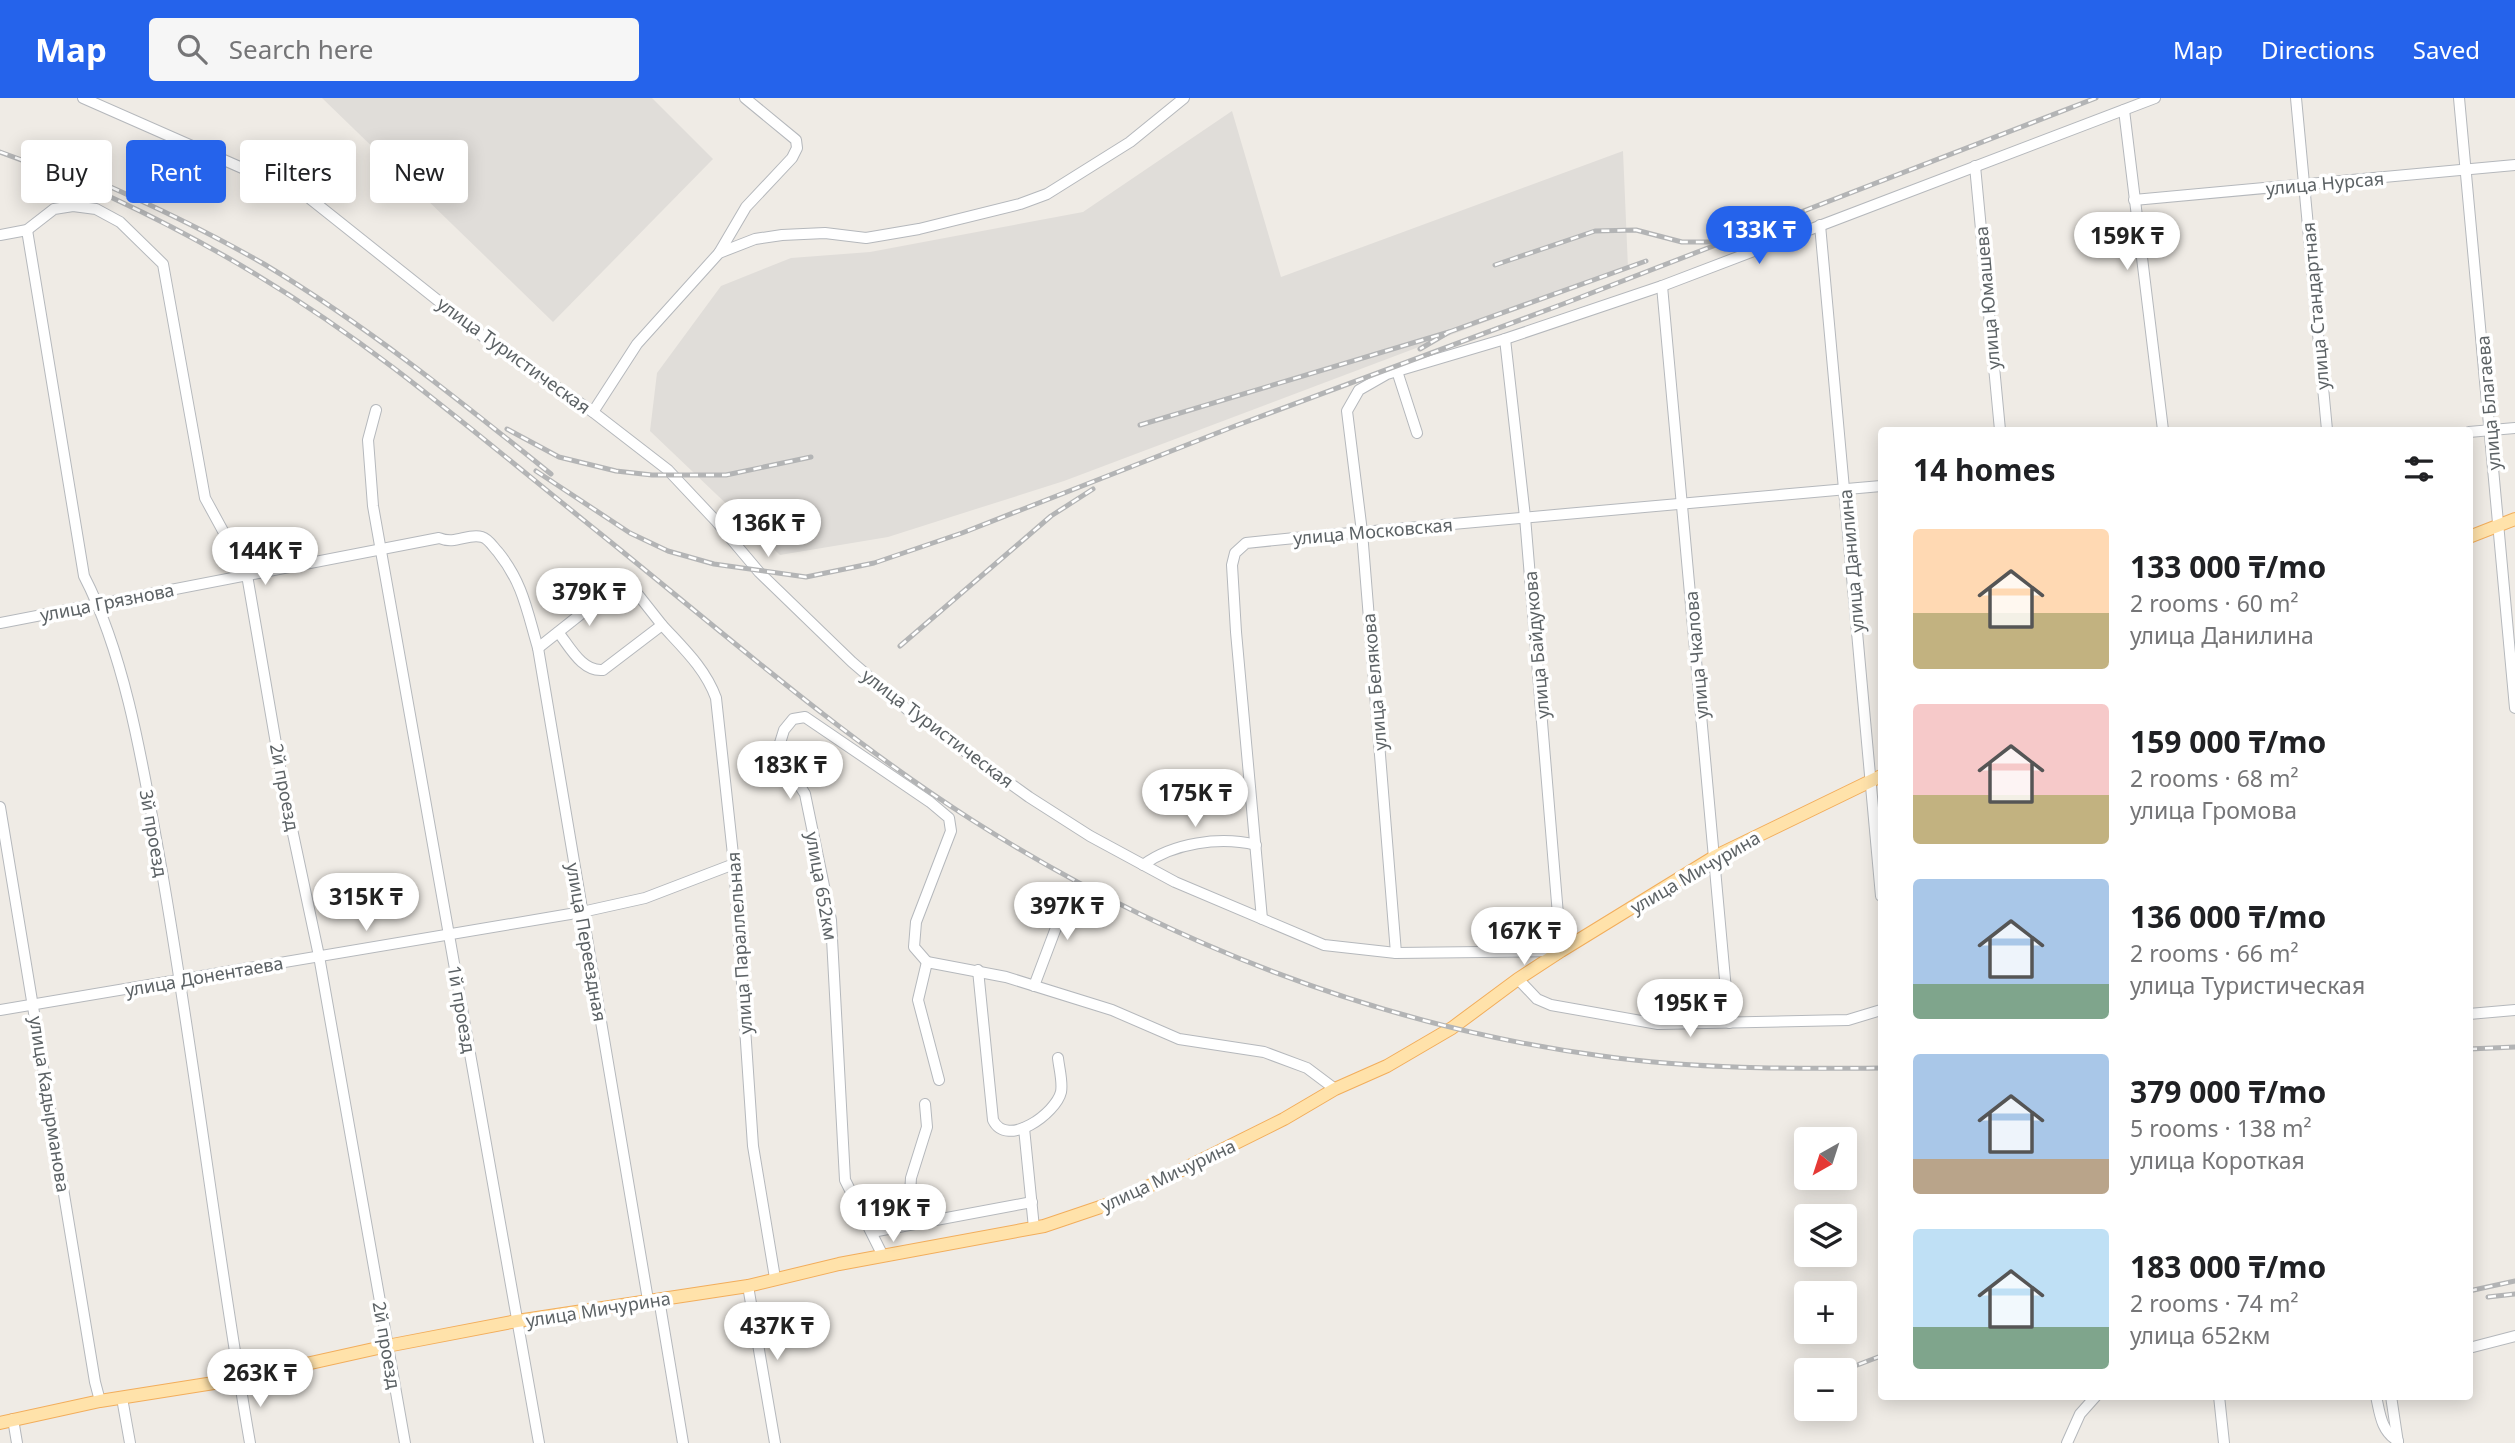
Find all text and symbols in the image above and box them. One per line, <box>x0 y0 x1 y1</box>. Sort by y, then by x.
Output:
search box <box>149 18 639 81</box>
text: Map <box>35 27 107 72</box>
icon: search <box>173 30 211 68</box>
text: Search here <box>229 31 373 67</box>
text: Map <box>2173 33 2223 66</box>
text: Directions <box>2261 33 2375 66</box>
text: Saved <box>2413 33 2480 66</box>
chip: Buy <box>21 140 112 203</box>
chip: Rent <box>126 140 226 203</box>
chip: Filters <box>240 140 356 203</box>
chip: New <box>370 140 468 203</box>
street label: улица Нурсая <box>2265 166 2385 200</box>
pin: 133K ₸ <box>1702 206 1816 266</box>
pin: 159K ₸ <box>2070 212 2184 272</box>
text: 133K ₸ <box>1722 213 1796 245</box>
text: 159K ₸ <box>2090 219 2164 251</box>
street label: улица Стандартная <box>2296 221 2334 391</box>
street label: улица Юмашева <box>1969 225 2005 371</box>
street label: улица Туристическая <box>432 291 596 419</box>
street label: улица Благаева <box>2470 335 2506 471</box>
text: 14 homes <box>1913 449 2056 490</box>
icon: filters <box>2400 450 2438 488</box>
street label: улица Данилина <box>1833 488 1869 634</box>
pin: 136K ₸ <box>711 500 825 559</box>
text: 136K ₸ <box>731 506 805 538</box>
street label: улица Московская <box>1292 512 1454 550</box>
pin: 144K ₸ <box>208 528 322 587</box>
text: 144K ₸ <box>228 534 302 566</box>
text: 133 000 ₸/mo <box>2130 546 2326 587</box>
icon: home <box>1969 557 2053 641</box>
pin: 379K ₸ <box>532 568 646 628</box>
street label: улица Байдукова <box>1518 570 1554 720</box>
text: 379K ₸ <box>552 575 626 607</box>
street label: улица Грязнова <box>38 577 176 627</box>
text: 2 rooms · 60 m² <box>2130 587 2299 619</box>
street label: улица Чкалова <box>1678 590 1714 720</box>
street label: улица Белякова <box>1356 612 1392 752</box>
text: улица Данилина <box>2130 619 2314 651</box>
street label: улица Туристическая <box>857 663 1019 793</box>
text: 159 000 ₸/mo <box>2130 721 2326 762</box>
icon: home <box>1969 732 2053 816</box>
street label: 2й проезд <box>265 741 305 833</box>
pin: 183K ₸ <box>733 742 847 801</box>
text: 183K ₸ <box>753 748 827 780</box>
text: 2 rooms · 68 m² <box>2130 762 2299 794</box>
pin: 175K ₸ <box>1138 770 1252 829</box>
text: 175K ₸ <box>1158 776 1232 808</box>
street label: 3й проезд <box>135 787 173 879</box>
text: улица Громова <box>2130 794 2297 826</box>
street label: улица Мичурина <box>1626 825 1764 919</box>
street label: улица 652км <box>801 830 843 942</box>
street label: улица Параллельная <box>721 851 757 1035</box>
street label: улица Переездная <box>561 861 613 1023</box>
pin: 315K ₸ <box>309 874 423 933</box>
text: 315K ₸ <box>329 880 403 912</box>
pin: 397K ₸ <box>1010 882 1124 942</box>
text: 397K ₸ <box>1030 889 1104 921</box>
text: 136 000 ₸/mo <box>2130 896 2326 937</box>
icon: home <box>1969 907 2053 991</box>
pin: 167K ₸ <box>1467 908 1581 967</box>
text: 167K ₸ <box>1487 914 1561 946</box>
text: 2 rooms · 66 m² <box>2130 937 2299 969</box>
street label: улица Донентаева <box>123 950 285 1002</box>
street label: 1й проезд <box>443 963 481 1055</box>
text: улица Туристическая <box>2130 969 2365 1001</box>
pin: 195K ₸ <box>1633 979 1747 1039</box>
text: 195K ₸ <box>1653 986 1727 1018</box>
street label: улица Кадырманова <box>24 1014 76 1194</box>
text: 379 000 ₸/mo <box>2130 1071 2326 1112</box>
icon: home <box>1969 1082 2053 1166</box>
text: 5 rooms · 138 m² <box>2130 1112 2312 1144</box>
north arrow <box>1794 1127 1857 1190</box>
map controls <box>1794 1127 1857 1421</box>
street label: улица Мичурина <box>1097 1133 1239 1217</box>
text: улица Короткая <box>2130 1144 2305 1176</box>
pin: 119K ₸ <box>836 1184 950 1244</box>
text: 119K ₸ <box>856 1191 930 1223</box>
button: layers <box>1794 1204 1857 1267</box>
text: 183 000 ₸/mo <box>2130 1246 2326 1287</box>
icon: home <box>1969 1257 2053 1341</box>
button: + <box>1794 1281 1857 1344</box>
street label: улица Мичурина <box>524 1286 672 1332</box>
text: 2 rooms · 74 m² <box>2130 1287 2299 1319</box>
street label: 2й проезд <box>368 1299 406 1391</box>
pin: 437K ₸ <box>720 1302 834 1362</box>
text: 437K ₸ <box>740 1309 814 1341</box>
text: улица 652км <box>2130 1319 2271 1351</box>
pin: 263K ₸ <box>203 1350 317 1409</box>
text: 263K ₸ <box>223 1356 297 1388</box>
button: − <box>1794 1358 1857 1421</box>

